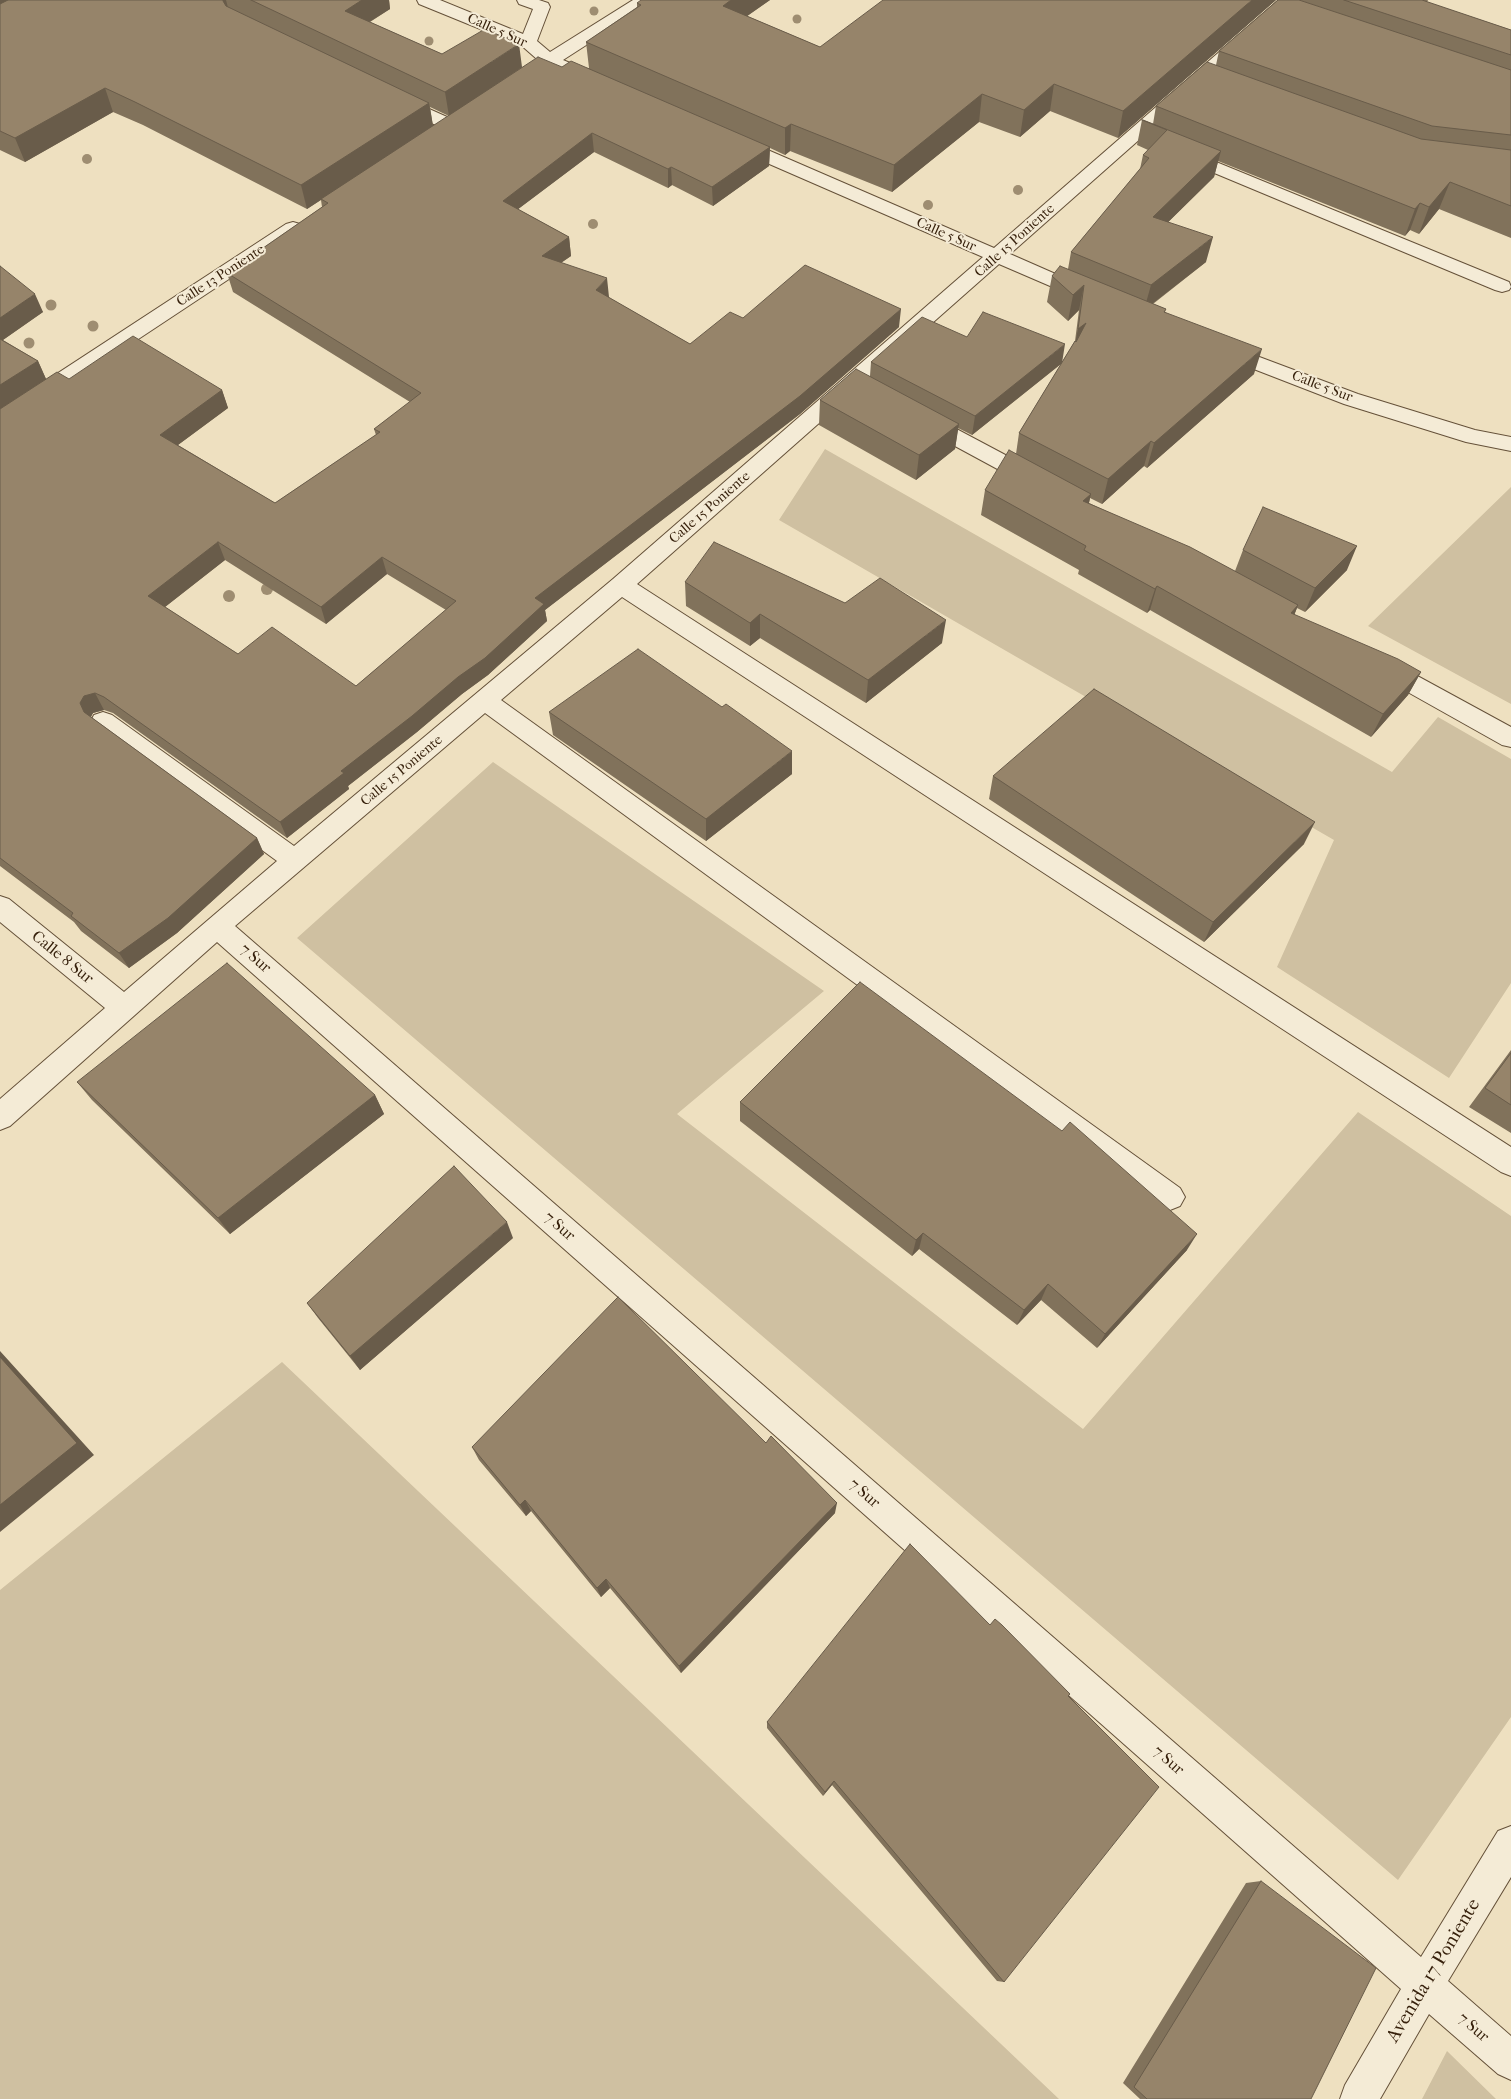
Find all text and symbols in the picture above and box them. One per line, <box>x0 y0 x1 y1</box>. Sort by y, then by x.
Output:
street label: Calle 5 Sur <box>465 10 529 52</box>
street label: Calle 15 Poniente <box>972 201 1058 281</box>
street label: Calle 5 Sur <box>914 214 978 256</box>
street label: Calle 13 Poniente <box>174 241 268 311</box>
street label: Calle 5 Sur <box>1289 368 1355 406</box>
street label: Calle 15 Poniente <box>666 468 754 548</box>
street label: Calle 15 Poniente <box>358 732 446 810</box>
street label: Calle 8 Sur <box>27 927 97 989</box>
street label: 7 Sur <box>235 940 275 978</box>
street label: 7 Sur <box>539 1208 579 1246</box>
street label: 7 Sur <box>844 1475 884 1513</box>
street label: 7 Sur <box>1148 1742 1188 1780</box>
street label: Avenida 17 Poniente <box>1382 1895 1486 2047</box>
street label: 7 Sur <box>1453 2009 1493 2047</box>

